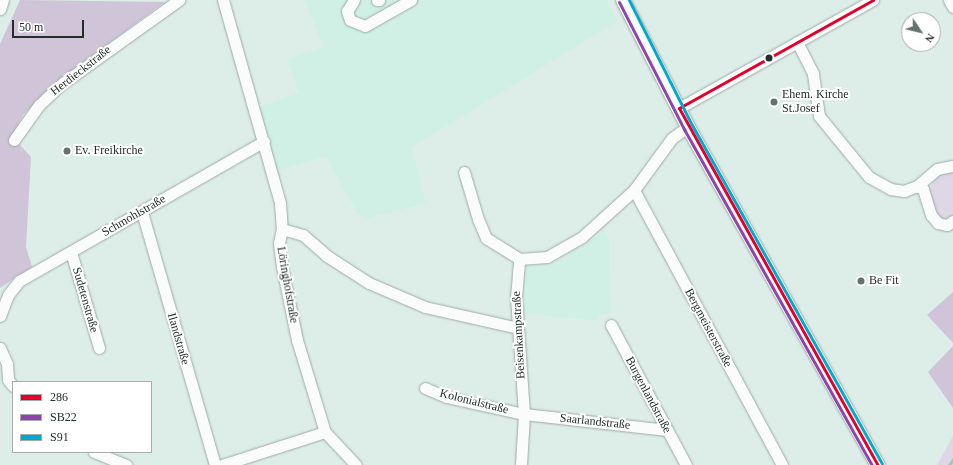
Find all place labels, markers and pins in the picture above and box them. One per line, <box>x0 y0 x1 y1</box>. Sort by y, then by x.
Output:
unlabelled marker <box>764 53 774 63</box>
place label: Ehem. Kirche St.Josef <box>782 88 849 116</box>
marker: Ehem. Kirche St.Josef <box>769 97 779 107</box>
place label: Ev. Freikirche <box>75 144 143 158</box>
marker: Ev. Freikirche <box>62 146 72 156</box>
place label: Be Fit <box>869 274 899 288</box>
marker: Be Fit <box>856 276 866 286</box>

